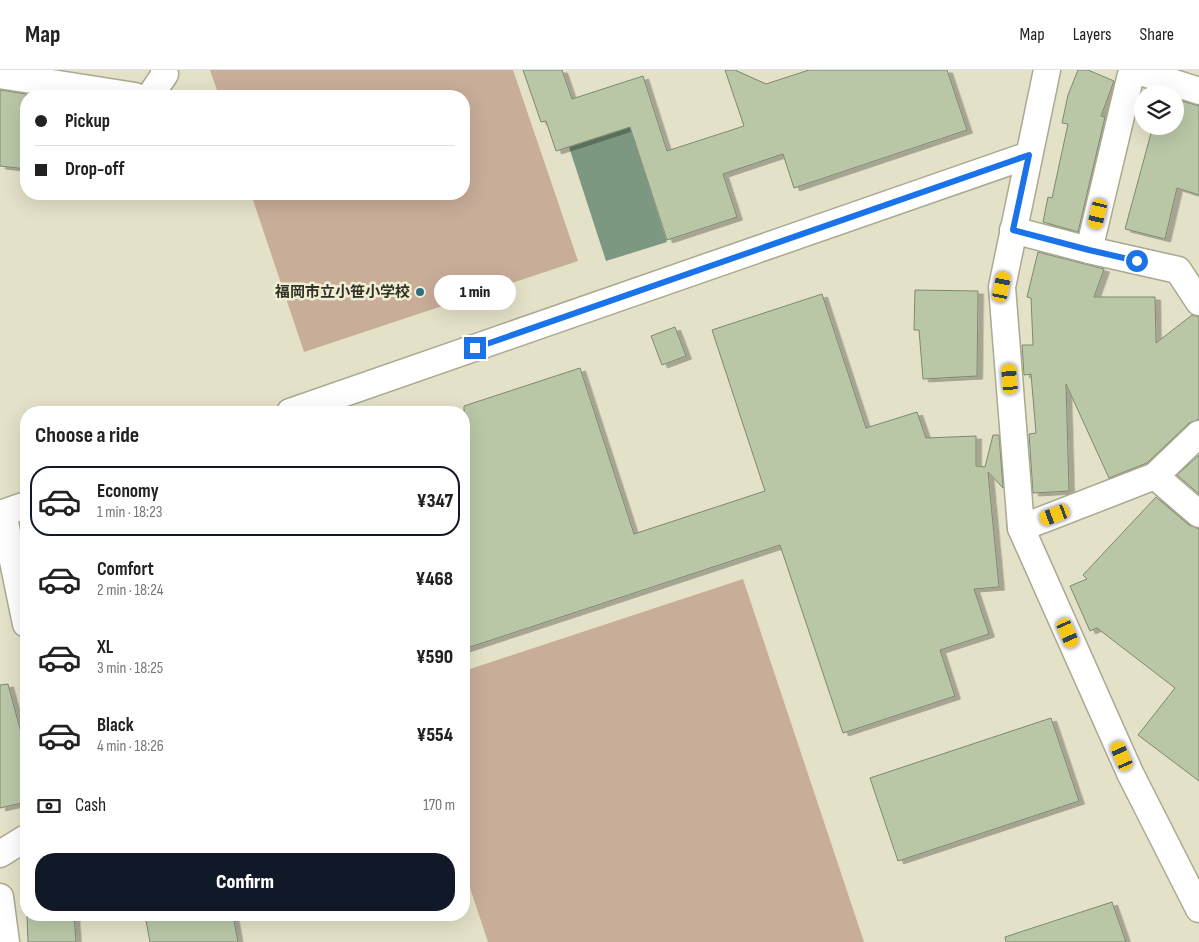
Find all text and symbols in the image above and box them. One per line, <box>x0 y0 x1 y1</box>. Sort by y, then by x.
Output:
text: Map <box>25 20 60 49</box>
text: Map <box>1020 24 1045 45</box>
text: Layers <box>1073 24 1112 45</box>
text: Share <box>1140 24 1174 45</box>
map controls <box>1134 85 1184 135</box>
button: layers <box>1134 85 1184 135</box>
text: Pickup <box>65 110 110 133</box>
text: Drop-off <box>65 158 125 181</box>
car <box>1087 198 1108 230</box>
route start <box>1126 250 1148 272</box>
car <box>991 271 1012 303</box>
callout: 1 min <box>434 276 516 310</box>
place label: 福岡市立小笹小学校 <box>274 283 410 302</box>
text: 1 min <box>460 283 490 302</box>
marker: 福岡市立小笹小学校 <box>414 286 426 298</box>
route end <box>464 337 486 359</box>
car <box>1001 363 1018 395</box>
text: Choose a ride <box>35 422 139 449</box>
icon: car <box>37 479 82 524</box>
text: Economy <box>97 480 159 503</box>
text: ¥347 <box>417 490 453 513</box>
text: 1 min · 18:23 <box>97 503 162 522</box>
car <box>1038 503 1071 527</box>
icon: car <box>37 557 82 602</box>
text: Comfort <box>97 558 154 581</box>
text: ¥468 <box>416 568 453 591</box>
text: 2 min · 18:24 <box>97 581 163 600</box>
car <box>1055 616 1080 650</box>
icon: car <box>37 635 82 680</box>
text: XL <box>97 636 113 659</box>
text: ¥590 <box>416 646 453 669</box>
text: 3 min · 18:25 <box>97 659 163 678</box>
icon: car <box>37 713 82 758</box>
text: Black <box>97 714 134 737</box>
text: ¥554 <box>417 724 453 747</box>
text: 4 min · 18:26 <box>97 737 164 756</box>
car <box>1109 739 1134 773</box>
icon: cash <box>35 792 63 820</box>
text: Cash <box>75 794 106 817</box>
text: 170 m <box>423 796 455 815</box>
button: Confirm <box>35 853 455 911</box>

